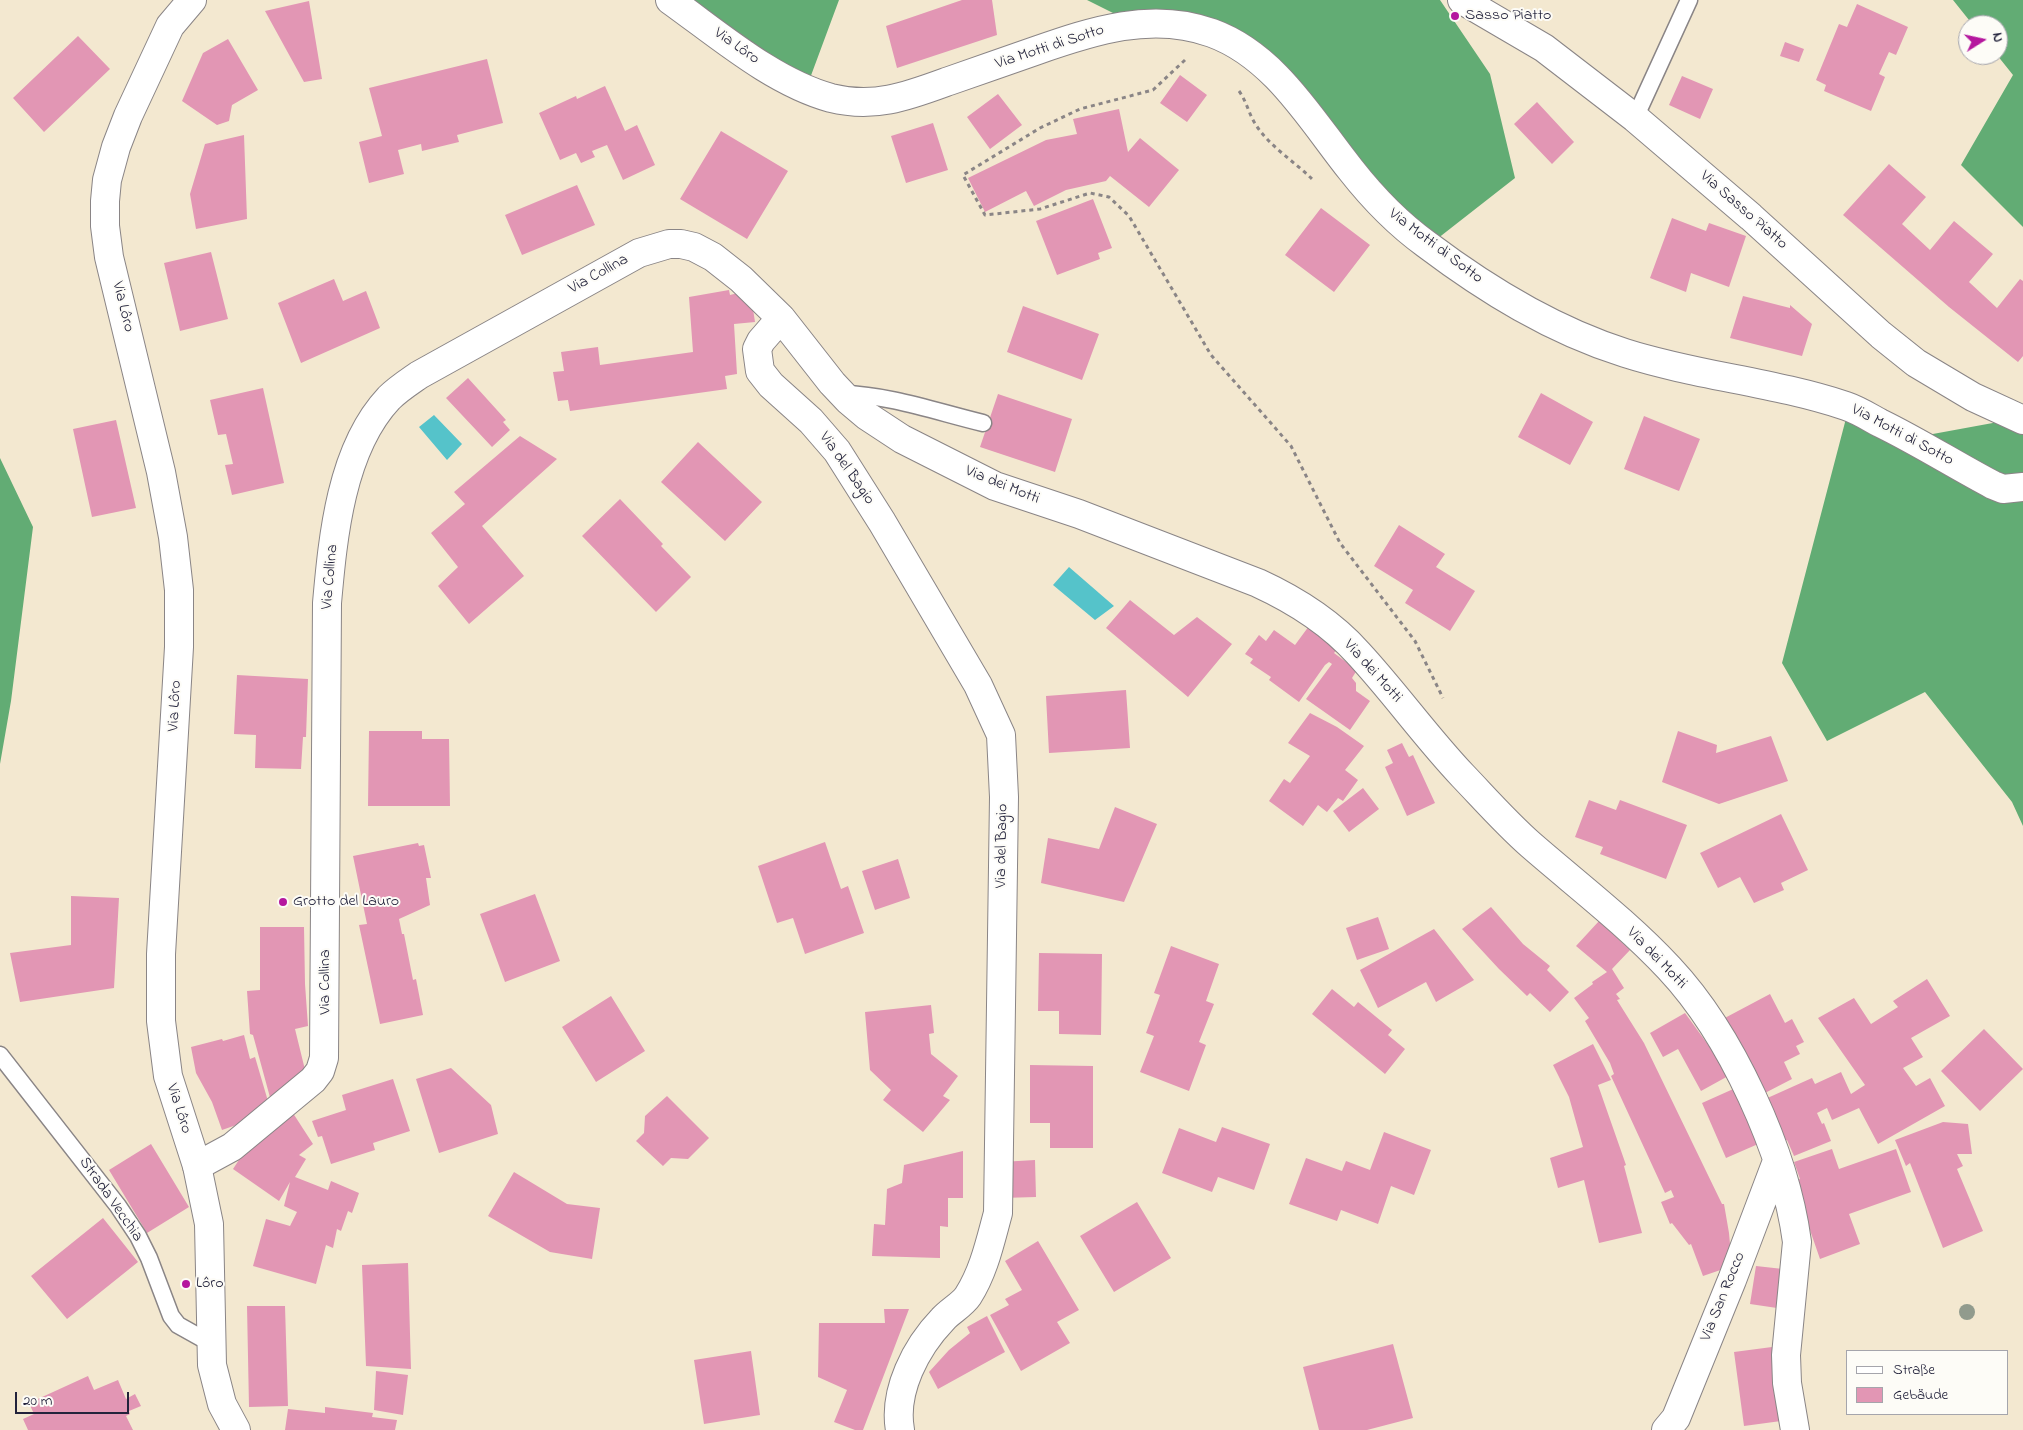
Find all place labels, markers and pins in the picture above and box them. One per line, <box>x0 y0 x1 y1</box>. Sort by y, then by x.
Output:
place label: Sasso Piatto <box>1465 6 1551 26</box>
marker: Sasso Piatto <box>1449 10 1461 22</box>
place label: Grotto del Lauro <box>293 892 399 912</box>
marker: Grotto del Lauro <box>277 896 289 908</box>
place label: Lôro <box>196 1274 224 1294</box>
marker: Lôro <box>180 1278 192 1290</box>

